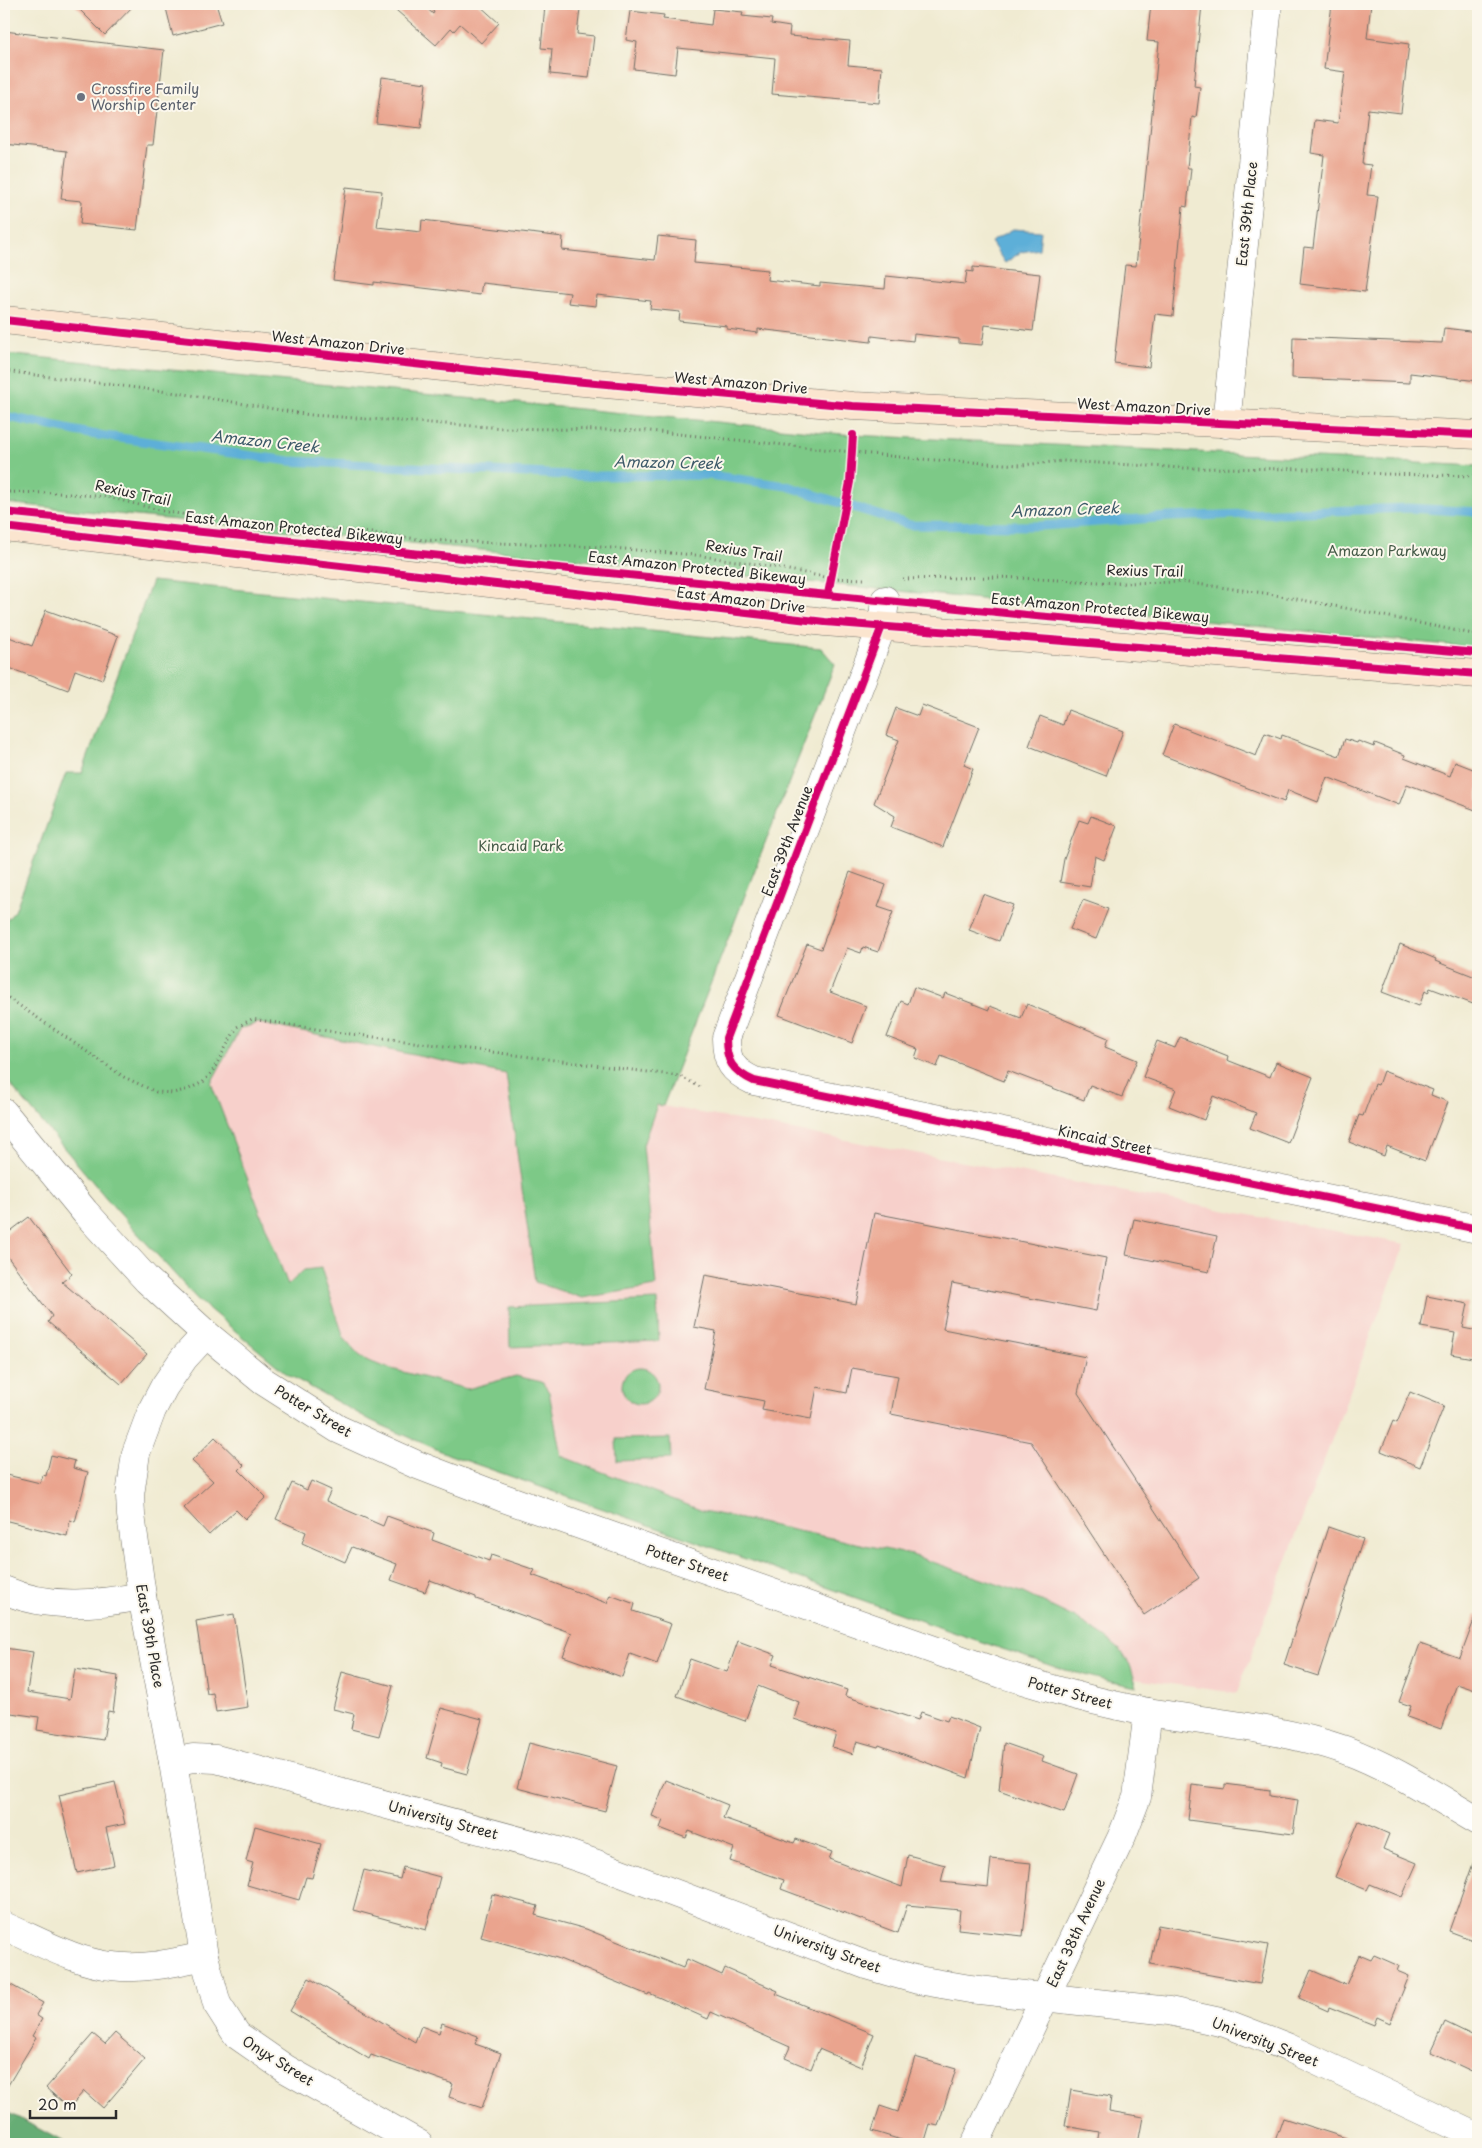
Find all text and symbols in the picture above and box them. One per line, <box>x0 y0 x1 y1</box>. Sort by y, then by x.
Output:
place label: Crossfire Family Worship Center <box>91 78 199 115</box>
marker: Crossfire Family Worship Center <box>75 91 87 103</box>
street label: East 39th Place <box>1231 161 1262 267</box>
street label: West Amazon Drive <box>270 325 406 360</box>
street label: West Amazon Drive <box>673 366 809 399</box>
street label: West Amazon Drive <box>1077 393 1211 420</box>
water label: Amazon Creek <box>210 423 321 458</box>
water label: Amazon Creek <box>614 449 723 474</box>
street label: Rexius Trail <box>93 474 173 511</box>
water label: Amazon Creek <box>1010 495 1120 522</box>
street label: East Amazon Protected Bikeway <box>184 506 404 549</box>
street label: Rexius Trail <box>704 534 784 567</box>
park label: Amazon Parkway <box>1327 540 1447 561</box>
street label: East Amazon Protected Bikeway <box>587 546 807 589</box>
street label: Rexius Trail <box>1106 559 1184 582</box>
street label: East Amazon Drive <box>675 581 807 618</box>
street label: East Amazon Protected Bikeway <box>990 588 1210 627</box>
street label: East 39th Avenue <box>756 782 817 899</box>
park label: Kincaid Park <box>478 835 564 856</box>
street label: Kincaid Street <box>1056 1119 1154 1160</box>
street label: Potter Street <box>271 1379 356 1442</box>
street label: Potter Street <box>643 1539 732 1587</box>
street label: East 39th Place <box>131 1582 170 1690</box>
street label: Potter Street <box>1026 1671 1115 1714</box>
street label: University Street <box>386 1795 501 1844</box>
street label: East 38th Avenue <box>1041 1875 1110 1991</box>
street label: University Street <box>770 1919 884 1978</box>
street label: University Street <box>1209 2011 1322 2072</box>
street label: Onyx Street <box>238 2030 318 2091</box>
scale bar <box>30 2088 116 2120</box>
text: 20 m <box>38 2092 77 2115</box>

